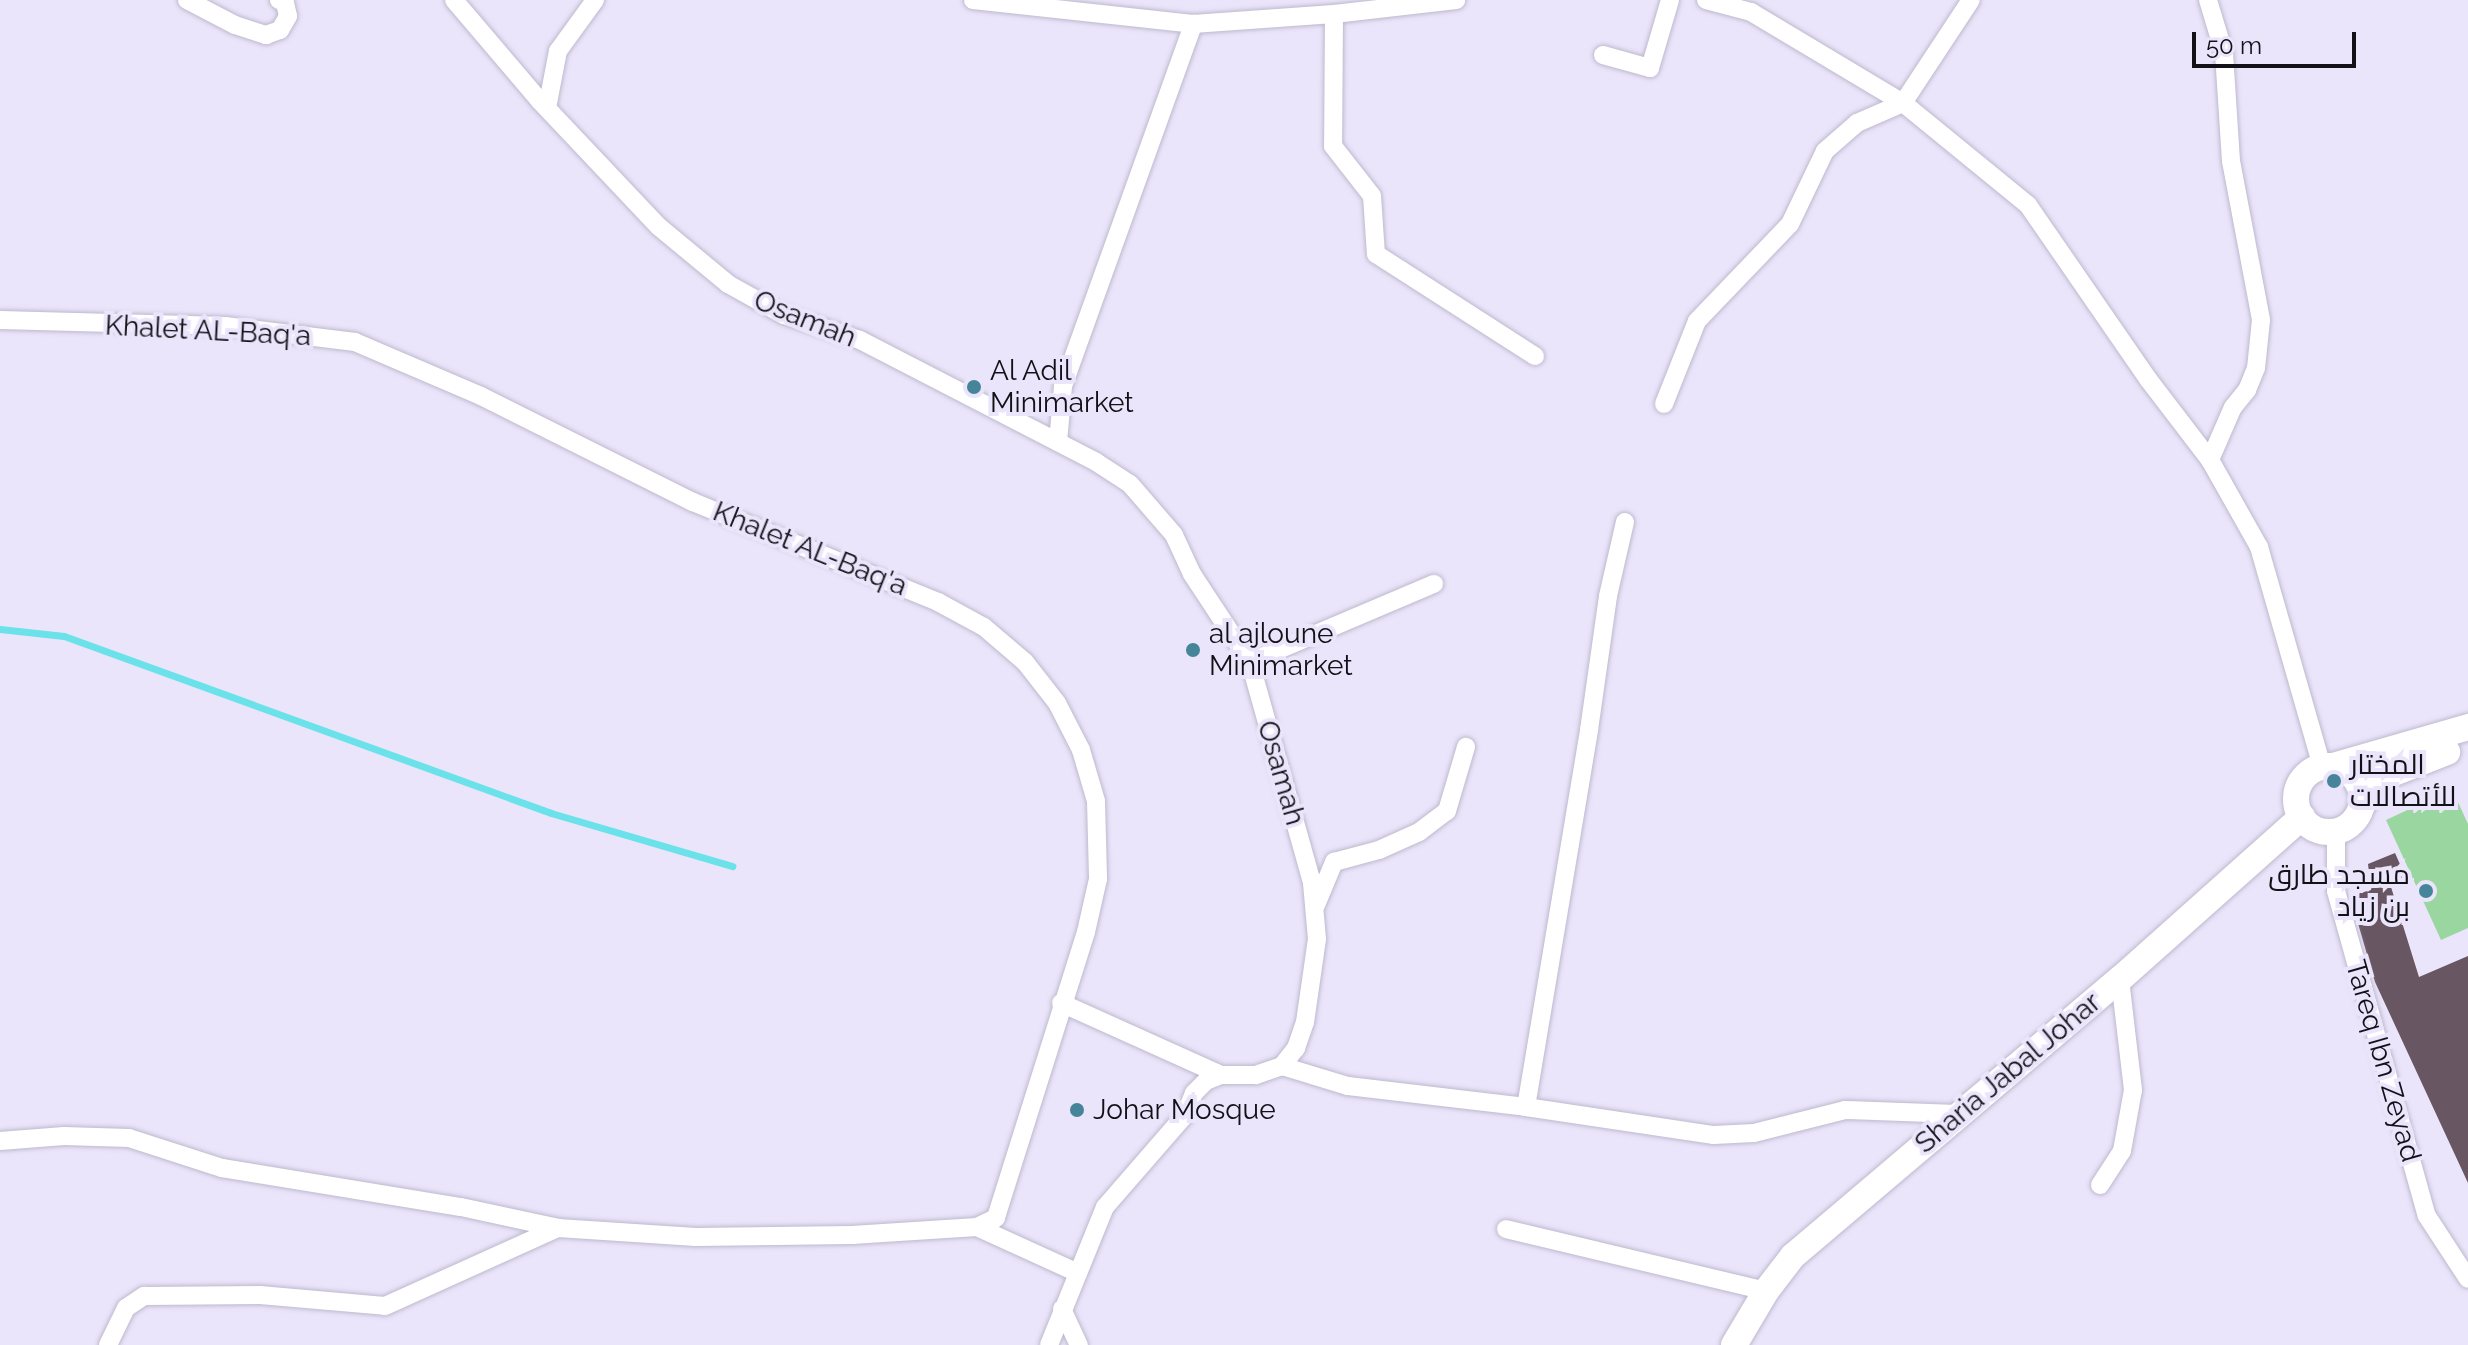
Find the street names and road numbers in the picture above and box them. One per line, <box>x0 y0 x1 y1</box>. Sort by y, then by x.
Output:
street label: Osamah <box>749 283 861 355</box>
street label: Khalet AL-Baq'a <box>104 309 312 353</box>
street label: Khalet AL-Baq'a <box>708 495 912 603</box>
street label: Osamah <box>1250 717 1312 829</box>
street label: Tareq Ibn Zeyad <box>2338 956 2428 1166</box>
street label: Sharia Jabal Johar <box>1908 985 2108 1161</box>

